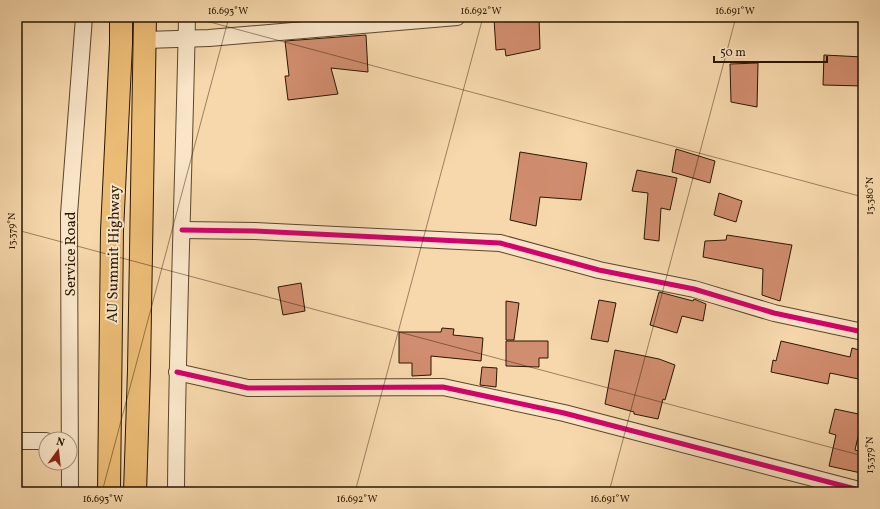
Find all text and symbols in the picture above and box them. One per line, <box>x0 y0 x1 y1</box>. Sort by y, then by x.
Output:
text: 16.693°W <box>208 4 248 18</box>
text: 16.692°W <box>461 4 502 18</box>
text: 16.691°W <box>715 4 755 18</box>
scale bar <box>714 38 827 64</box>
text: 50 m <box>720 45 746 61</box>
text: 13.380°N <box>863 176 877 215</box>
street label: AU Summit Highway <box>103 185 126 323</box>
text: 13.379°N <box>5 212 19 250</box>
street label: Service Road <box>61 212 82 296</box>
north arrow <box>38 431 78 471</box>
text: N <box>54 435 66 451</box>
text: 13.379°N <box>863 436 877 474</box>
text: 16.693°W <box>83 492 123 506</box>
text: 16.692°W <box>337 492 378 506</box>
text: 16.691°W <box>590 492 630 506</box>

